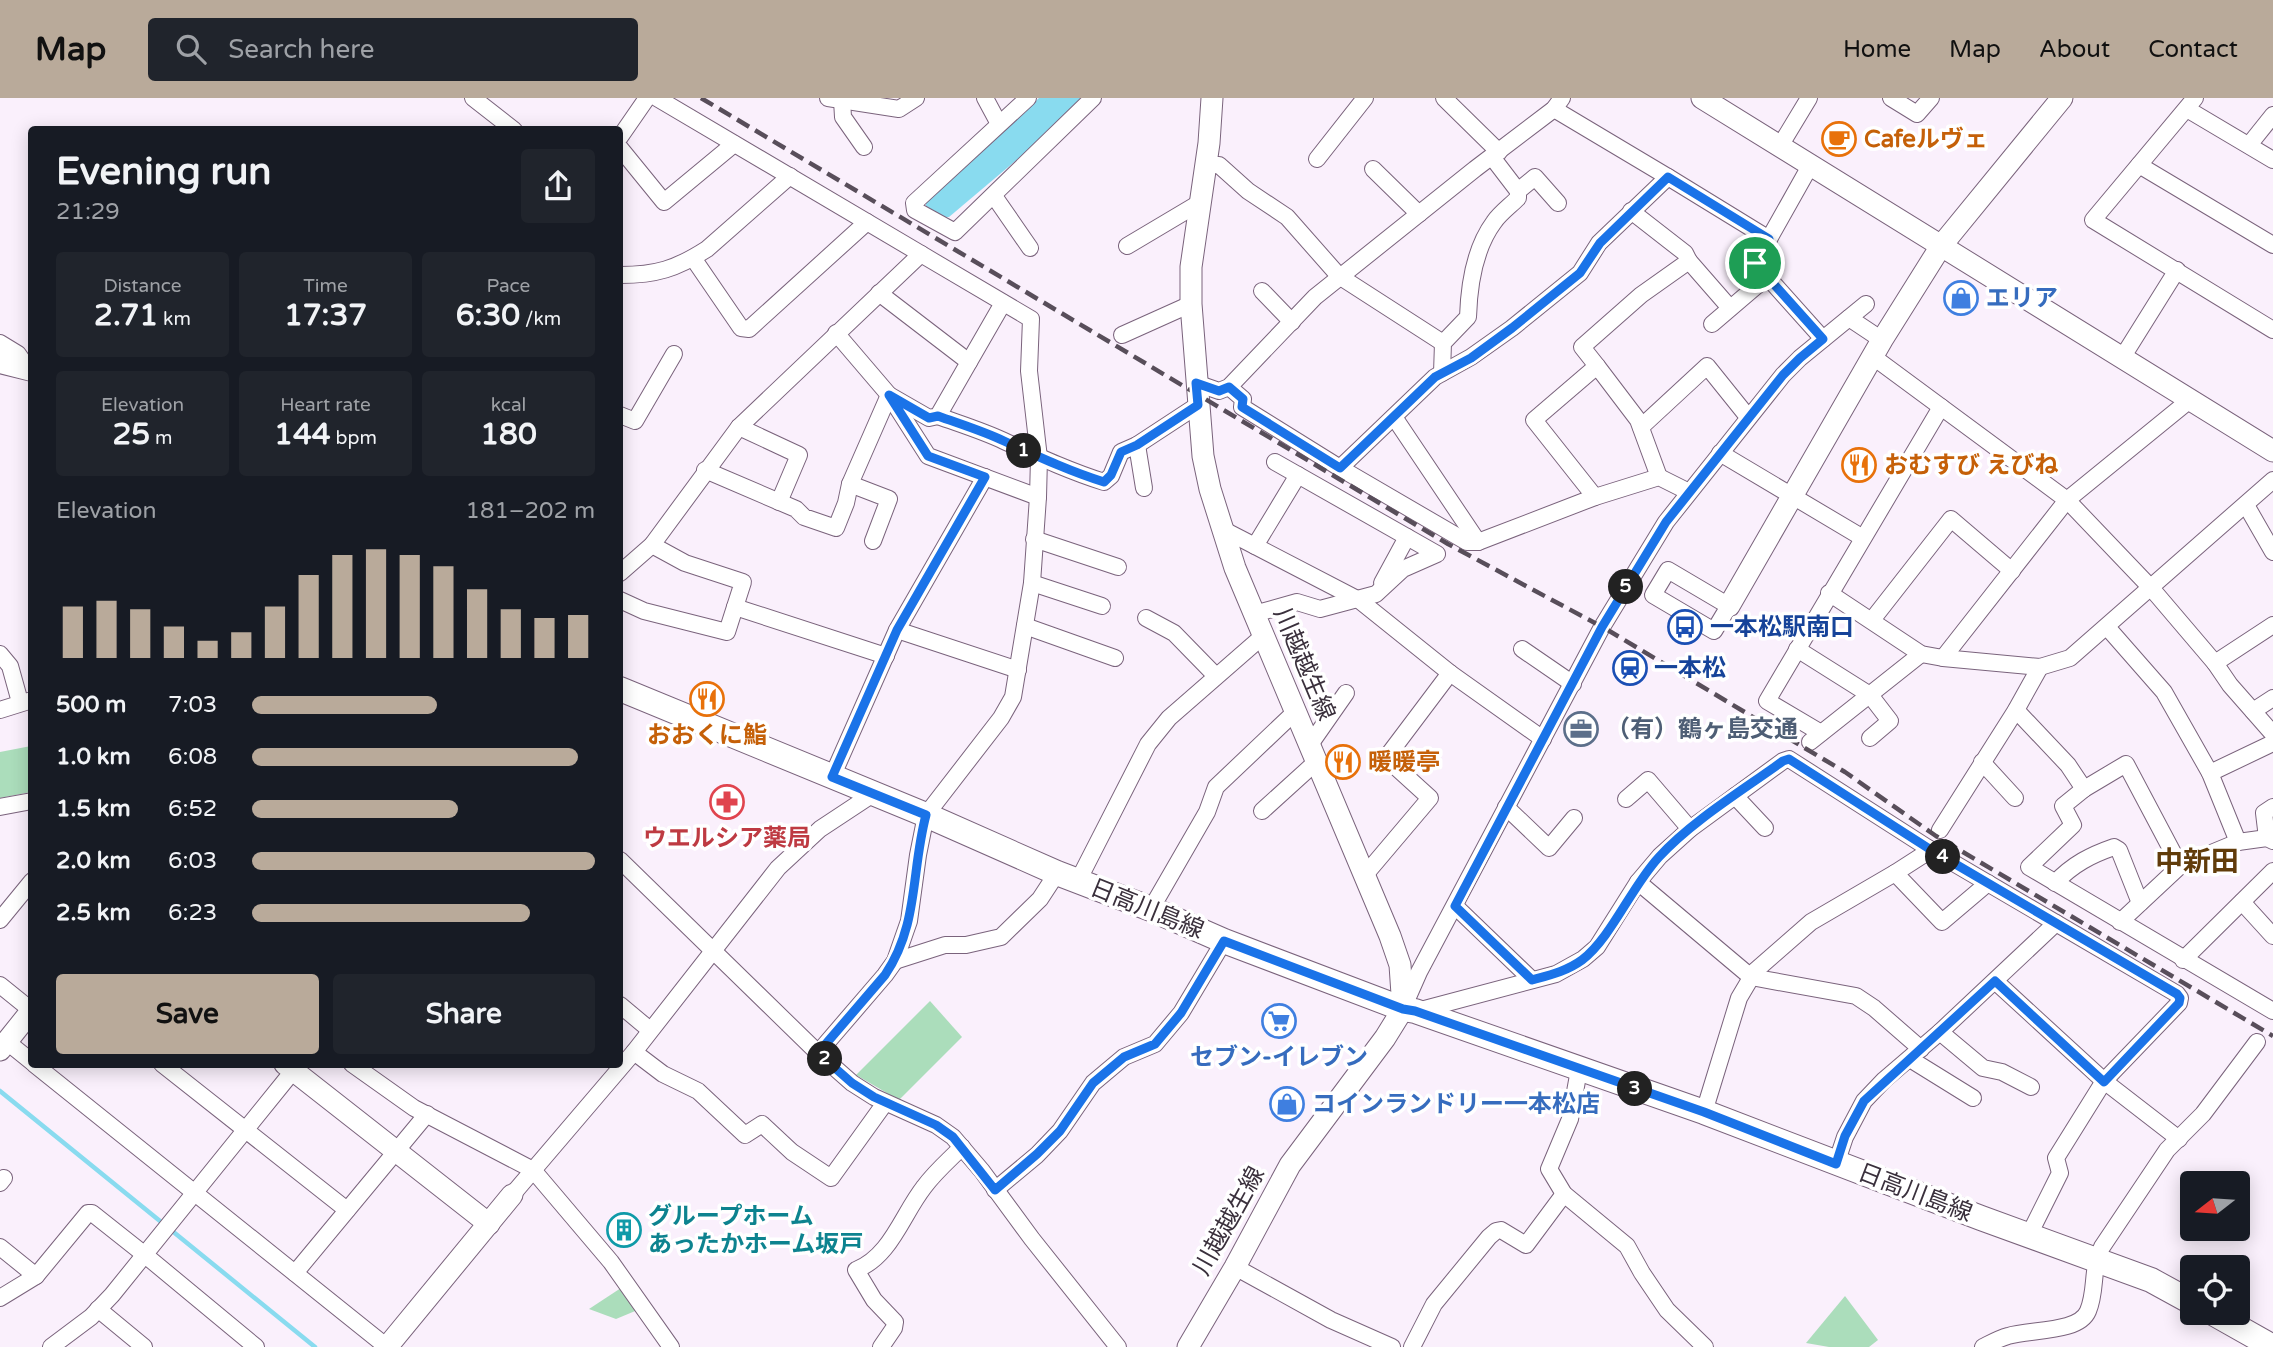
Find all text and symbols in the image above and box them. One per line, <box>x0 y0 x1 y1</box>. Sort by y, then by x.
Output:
search box <box>148 18 638 81</box>
text: Map <box>35 30 106 69</box>
icon: search <box>172 30 210 68</box>
text: Search here <box>228 34 374 65</box>
text: Home <box>1843 35 1911 64</box>
text: Map <box>1949 35 2001 64</box>
text: About <box>2039 35 2110 64</box>
text: Contact <box>2148 35 2238 64</box>
cafe icon: Cafeルヴェ <box>1820 120 1858 158</box>
place label: Cafeルヴェ <box>1864 125 1988 154</box>
text: Evening run <box>56 149 271 195</box>
button: share <box>521 149 595 223</box>
text: 21:29 <box>56 198 120 226</box>
pin <box>1725 233 1785 293</box>
icon: arrive <box>1736 244 1774 282</box>
text: Distance <box>103 275 182 297</box>
text: Time <box>303 275 348 297</box>
text: Pace <box>487 275 530 297</box>
shop icon: エリア <box>1942 279 1980 317</box>
place label: エリア <box>1986 284 2058 313</box>
text: 2.71 <box>94 297 158 334</box>
text: 17:37 <box>284 297 367 334</box>
text: 6:30 <box>456 297 520 334</box>
text: km <box>158 308 191 330</box>
text: /km <box>520 308 561 330</box>
text: Elevation <box>101 394 184 416</box>
text: Heart rate <box>280 394 371 416</box>
text: kcal <box>491 394 526 416</box>
text: 25 <box>112 416 150 453</box>
text: 144 <box>274 416 331 453</box>
text: 180 <box>480 416 537 453</box>
text: m <box>150 427 173 449</box>
text: bpm <box>331 427 377 449</box>
pin: 1 <box>1006 434 1042 468</box>
text: 1 <box>1018 439 1029 461</box>
restaurant icon: おむすび えびね <box>1840 446 1878 484</box>
place label: おむすび えびね <box>1884 451 2058 480</box>
text: Elevation <box>56 497 157 525</box>
text: 181–202 m <box>466 497 595 525</box>
pin: 5 <box>1608 570 1644 604</box>
text: 5 <box>1620 575 1631 597</box>
street label: 川越越生線 <box>1267 603 1341 725</box>
bus stop icon: 一本松駅南口 <box>1666 608 1704 646</box>
place label: 一本松駅南口 <box>1710 613 1854 642</box>
station icon: 一本松 <box>1611 649 1649 687</box>
place label: 一本松 <box>1654 654 1726 683</box>
restaurant icon: おおくに鮨 <box>688 680 726 718</box>
text: 500 m <box>56 691 126 719</box>
text: 7:03 <box>168 691 217 719</box>
office icon: （有）鶴ヶ島交通 <box>1562 710 1600 748</box>
place label: （有）鶴ヶ島交通 <box>1606 715 1798 744</box>
place label: おおくに鮨 <box>647 721 767 750</box>
text: 1.0 km <box>56 743 131 771</box>
text: 6:08 <box>168 743 217 771</box>
restaurant icon: 暖暖亭 <box>1324 743 1362 781</box>
place label: 暖暖亭 <box>1368 748 1440 777</box>
pharmacy icon: ウエルシア薬局 <box>708 783 746 821</box>
text: 1.5 km <box>56 795 131 823</box>
text: 6:52 <box>168 795 217 823</box>
place label: ウエルシア薬局 <box>643 824 811 853</box>
pin: 4 <box>1926 840 1960 874</box>
text: 4 <box>1937 845 1948 867</box>
district label: 中新田 <box>2155 845 2239 879</box>
text: 2.0 km <box>56 847 131 875</box>
text: 6:03 <box>168 847 217 875</box>
street label: 日高川島線 <box>1086 873 1208 945</box>
text: 2.5 km <box>56 899 131 927</box>
text: 6:23 <box>168 899 217 927</box>
button: Save <box>56 974 319 1054</box>
button: Share <box>333 974 595 1054</box>
supermarket icon: セブン-イレブン <box>1260 1002 1298 1040</box>
pin: 2 <box>808 1042 842 1076</box>
place label: セブン-イレブン <box>1190 1043 1368 1072</box>
text: 2 <box>819 1047 830 1069</box>
pin: 3 <box>1618 1072 1652 1107</box>
text: 3 <box>1629 1077 1640 1099</box>
shop icon: コインランドリー一本松店 <box>1268 1085 1306 1123</box>
place label: コインランドリー一本松店 <box>1312 1090 1600 1119</box>
street label: 日高川島線 <box>1854 1158 1976 1228</box>
street label: 川越越生線 <box>1187 1161 1271 1281</box>
north arrow <box>2180 1171 2250 1241</box>
map controls <box>2180 1171 2250 1325</box>
place label: グループホーム あったかホーム坂戸 <box>648 1202 863 1259</box>
building icon: グループホーム あったかホーム坂戸 <box>605 1211 643 1249</box>
button: locate <box>2180 1255 2250 1325</box>

